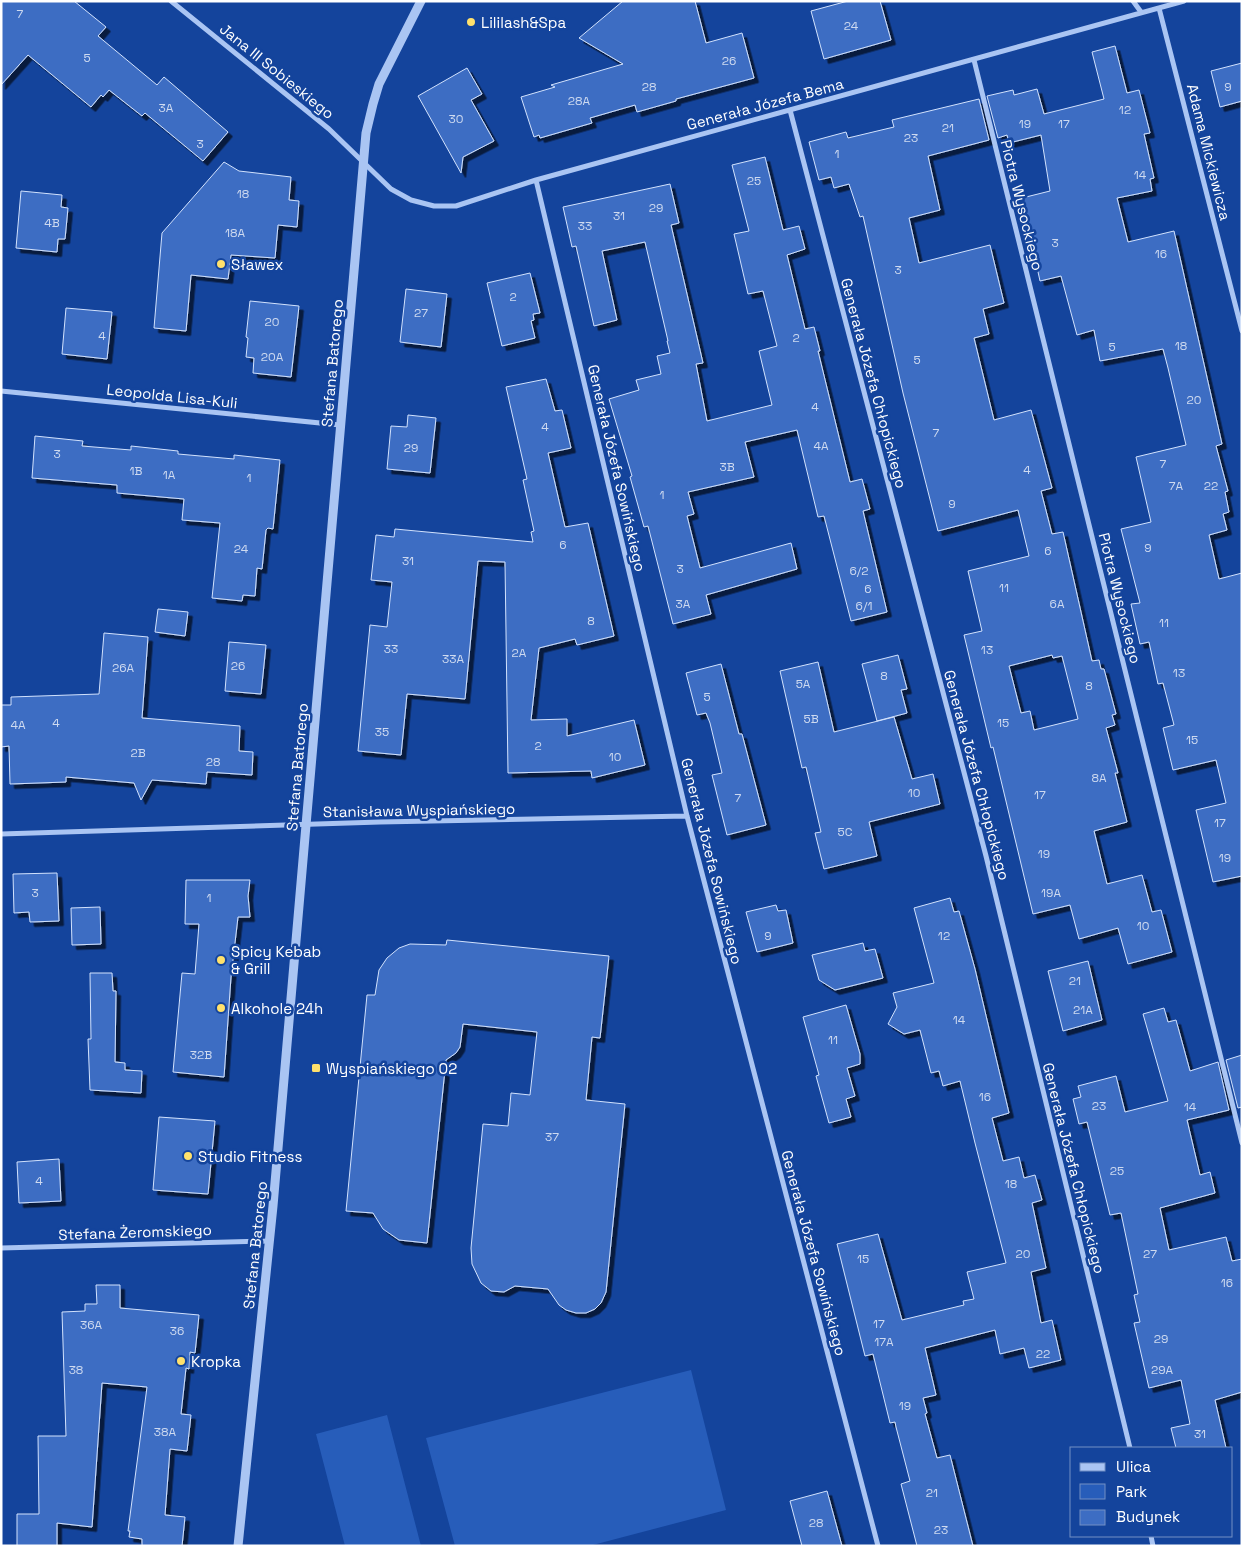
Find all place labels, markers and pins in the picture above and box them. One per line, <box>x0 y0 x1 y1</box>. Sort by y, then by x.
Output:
place label: Lililash&Spa <box>481 13 566 32</box>
marker: Lililash&Spa <box>465 16 477 28</box>
place label: Sławex <box>231 255 283 274</box>
marker: Sławex <box>215 258 227 270</box>
place label: Spicy Kebab & Grill <box>231 942 321 978</box>
marker: Spicy Kebab & Grill <box>215 954 227 966</box>
place label: Alkohole 24h <box>231 999 323 1018</box>
marker: Alkohole 24h <box>215 1002 227 1014</box>
place label: Wyspiańskiego 02 <box>326 1059 457 1078</box>
marker: Wyspiańskiego 02 <box>310 1062 322 1074</box>
place label: Studio Fitness <box>198 1147 302 1166</box>
marker: Studio Fitness <box>182 1150 194 1162</box>
place label: Kropka <box>191 1352 241 1371</box>
marker: Kropka <box>175 1355 187 1367</box>

